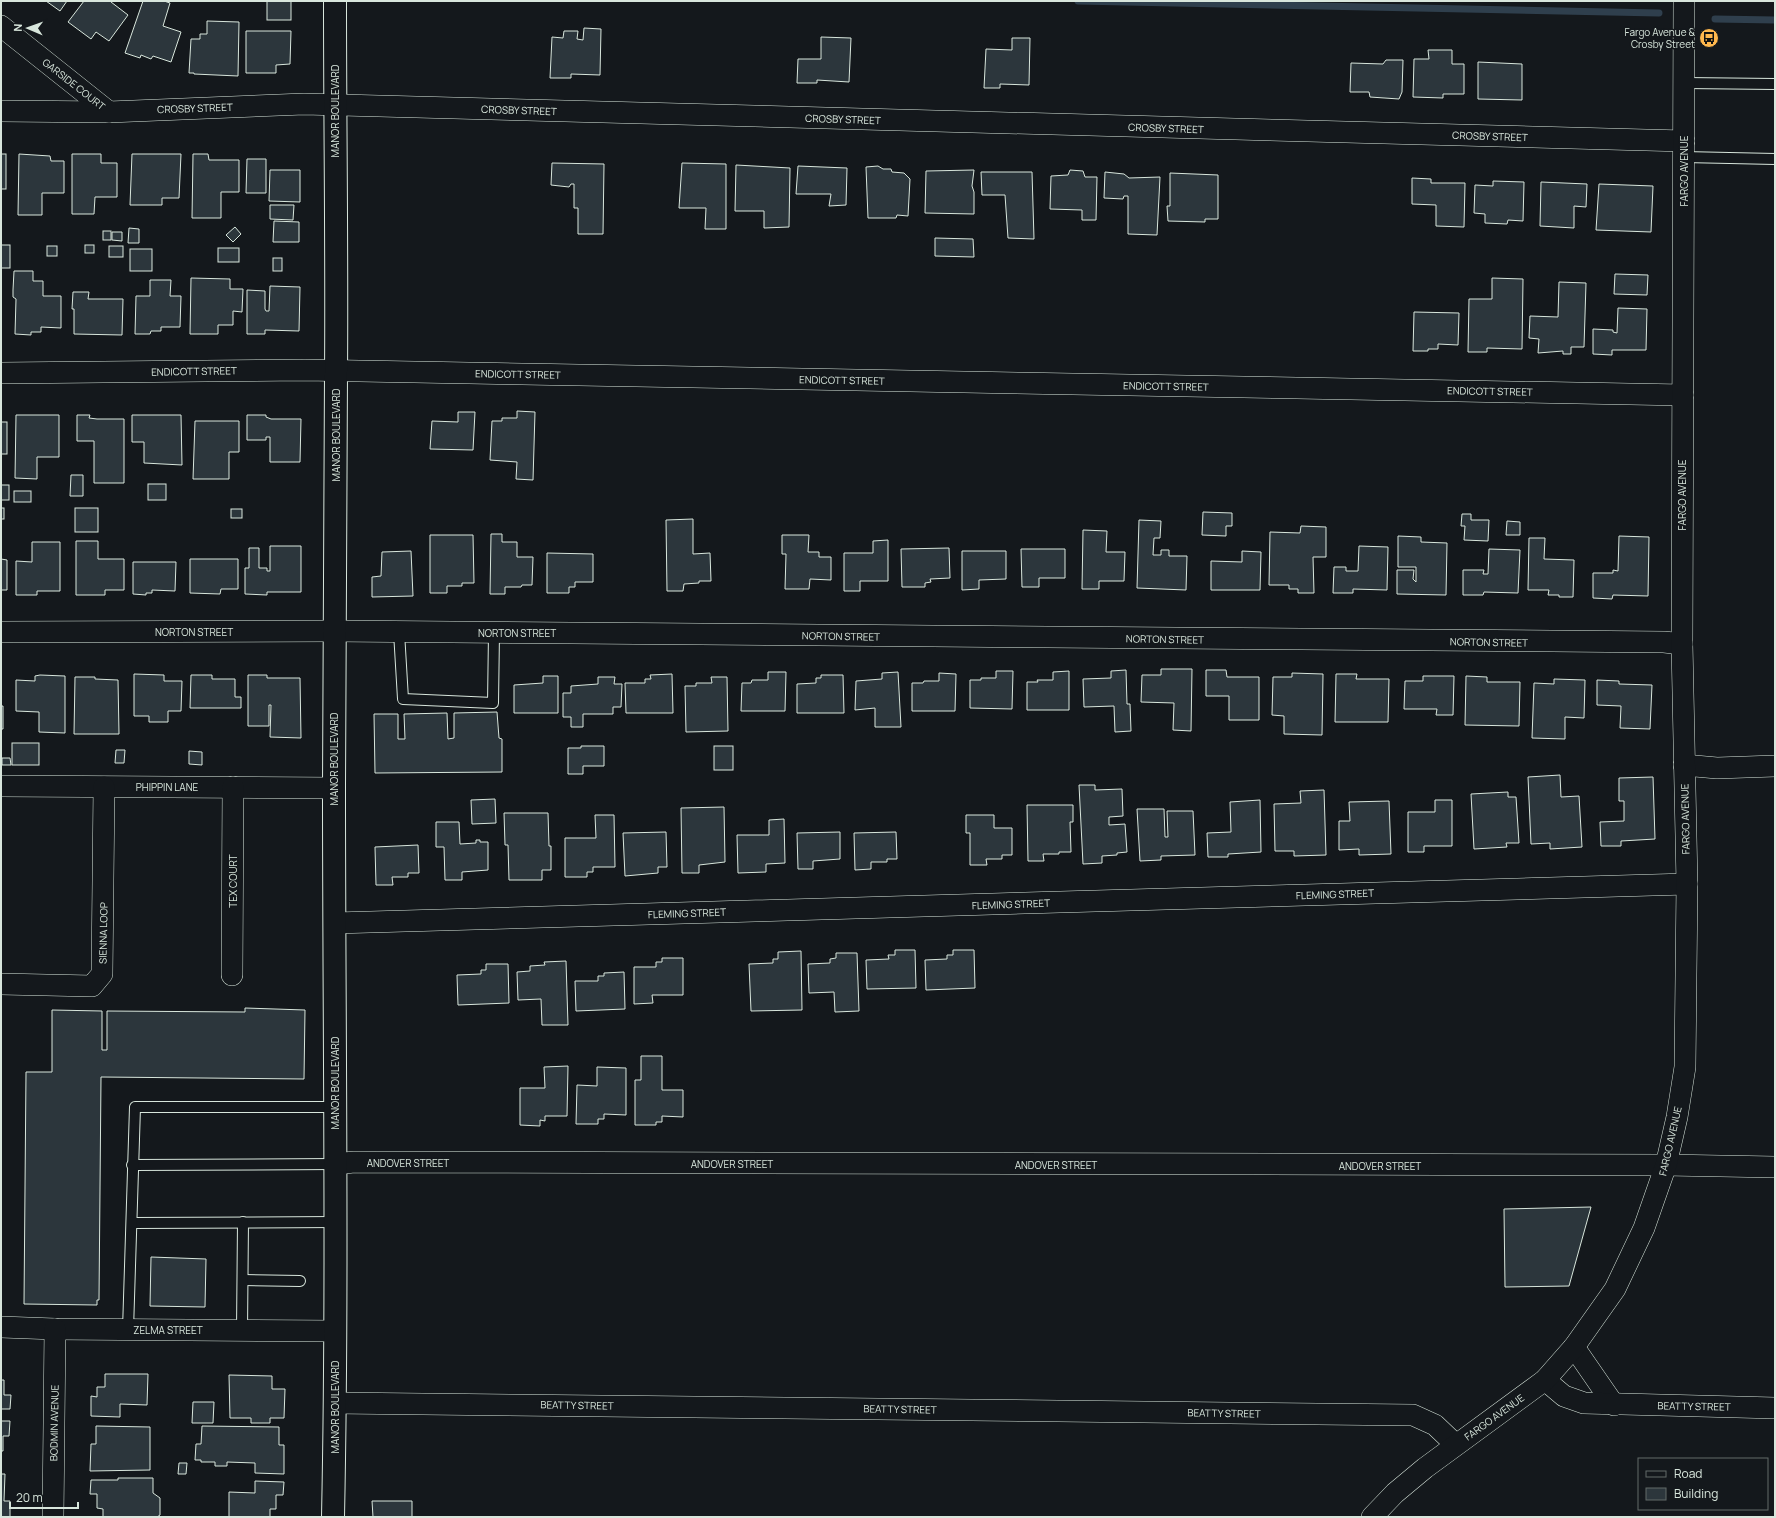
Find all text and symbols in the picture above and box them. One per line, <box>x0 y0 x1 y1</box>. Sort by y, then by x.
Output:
north arrow <box>8 8 48 48</box>
text: N <box>10 23 25 32</box>
place label: Fargo Avenue & Crosby Street <box>1625 25 1695 51</box>
bus stop icon: Fargo Avenue & Crosby Street <box>1698 27 1720 49</box>
street label: GARSIDE COURT <box>40 55 108 113</box>
street label: MANOR BOULEVARD <box>328 64 342 158</box>
street label: CROSBY STREET <box>157 100 233 116</box>
street label: CROSBY STREET <box>481 102 557 118</box>
street label: CROSBY STREET <box>805 111 881 127</box>
street label: CROSBY STREET <box>1128 120 1204 136</box>
street label: CROSBY STREET <box>1452 128 1528 144</box>
street label: FARGO AVENUE <box>1677 135 1691 206</box>
street label: ENDICOTT STREET <box>151 363 237 379</box>
street label: ENDICOTT STREET <box>475 366 561 382</box>
street label: ENDICOTT STREET <box>799 372 885 388</box>
street label: ENDICOTT STREET <box>1123 378 1209 394</box>
street label: ENDICOTT STREET <box>1447 383 1533 399</box>
street label: MANOR BOULEVARD <box>329 388 343 482</box>
street label: FARGO AVENUE <box>1675 459 1689 530</box>
street label: NORTON STREET <box>155 625 233 639</box>
street label: NORTON STREET <box>478 626 556 640</box>
street label: NORTON STREET <box>802 628 880 644</box>
street label: NORTON STREET <box>1126 631 1204 647</box>
street label: NORTON STREET <box>1450 634 1528 650</box>
street label: MANOR BOULEVARD <box>327 712 341 806</box>
street label: PHIPPIN LANE <box>136 780 199 794</box>
street label: FARGO AVENUE <box>1677 783 1693 855</box>
street label: TEX COURT <box>226 854 240 908</box>
street label: FLEMING STREET <box>1296 886 1374 902</box>
street label: FLEMING STREET <box>972 896 1050 912</box>
street label: SIENNA LOOP <box>95 902 111 964</box>
street label: FLEMING STREET <box>648 905 726 921</box>
street label: MANOR BOULEVARD <box>328 1036 342 1130</box>
street label: FARGO AVENUE <box>1655 1105 1685 1177</box>
street label: ANDOVER STREET <box>367 1156 449 1170</box>
street label: ANDOVER STREET <box>691 1157 773 1171</box>
street label: ANDOVER STREET <box>1015 1158 1097 1172</box>
street label: ANDOVER STREET <box>1339 1159 1421 1173</box>
street label: ZELMA STREET <box>133 1323 203 1337</box>
street label: MANOR BOULEVARD <box>328 1360 342 1454</box>
street label: BODMIN AVENUE <box>46 1384 62 1461</box>
street label: FARGO AVENUE <box>1461 1390 1527 1443</box>
street label: BEATTY STREET <box>540 1397 614 1413</box>
street label: BEATTY STREET <box>1657 1398 1731 1414</box>
street label: BEATTY STREET <box>863 1401 937 1417</box>
street label: BEATTY STREET <box>1187 1405 1261 1421</box>
legend <box>1638 1458 1768 1510</box>
text: Road <box>1674 1465 1702 1482</box>
scale bar <box>10 1484 78 1510</box>
text: Building <box>1674 1485 1718 1502</box>
text: 20 m <box>16 1489 43 1506</box>

